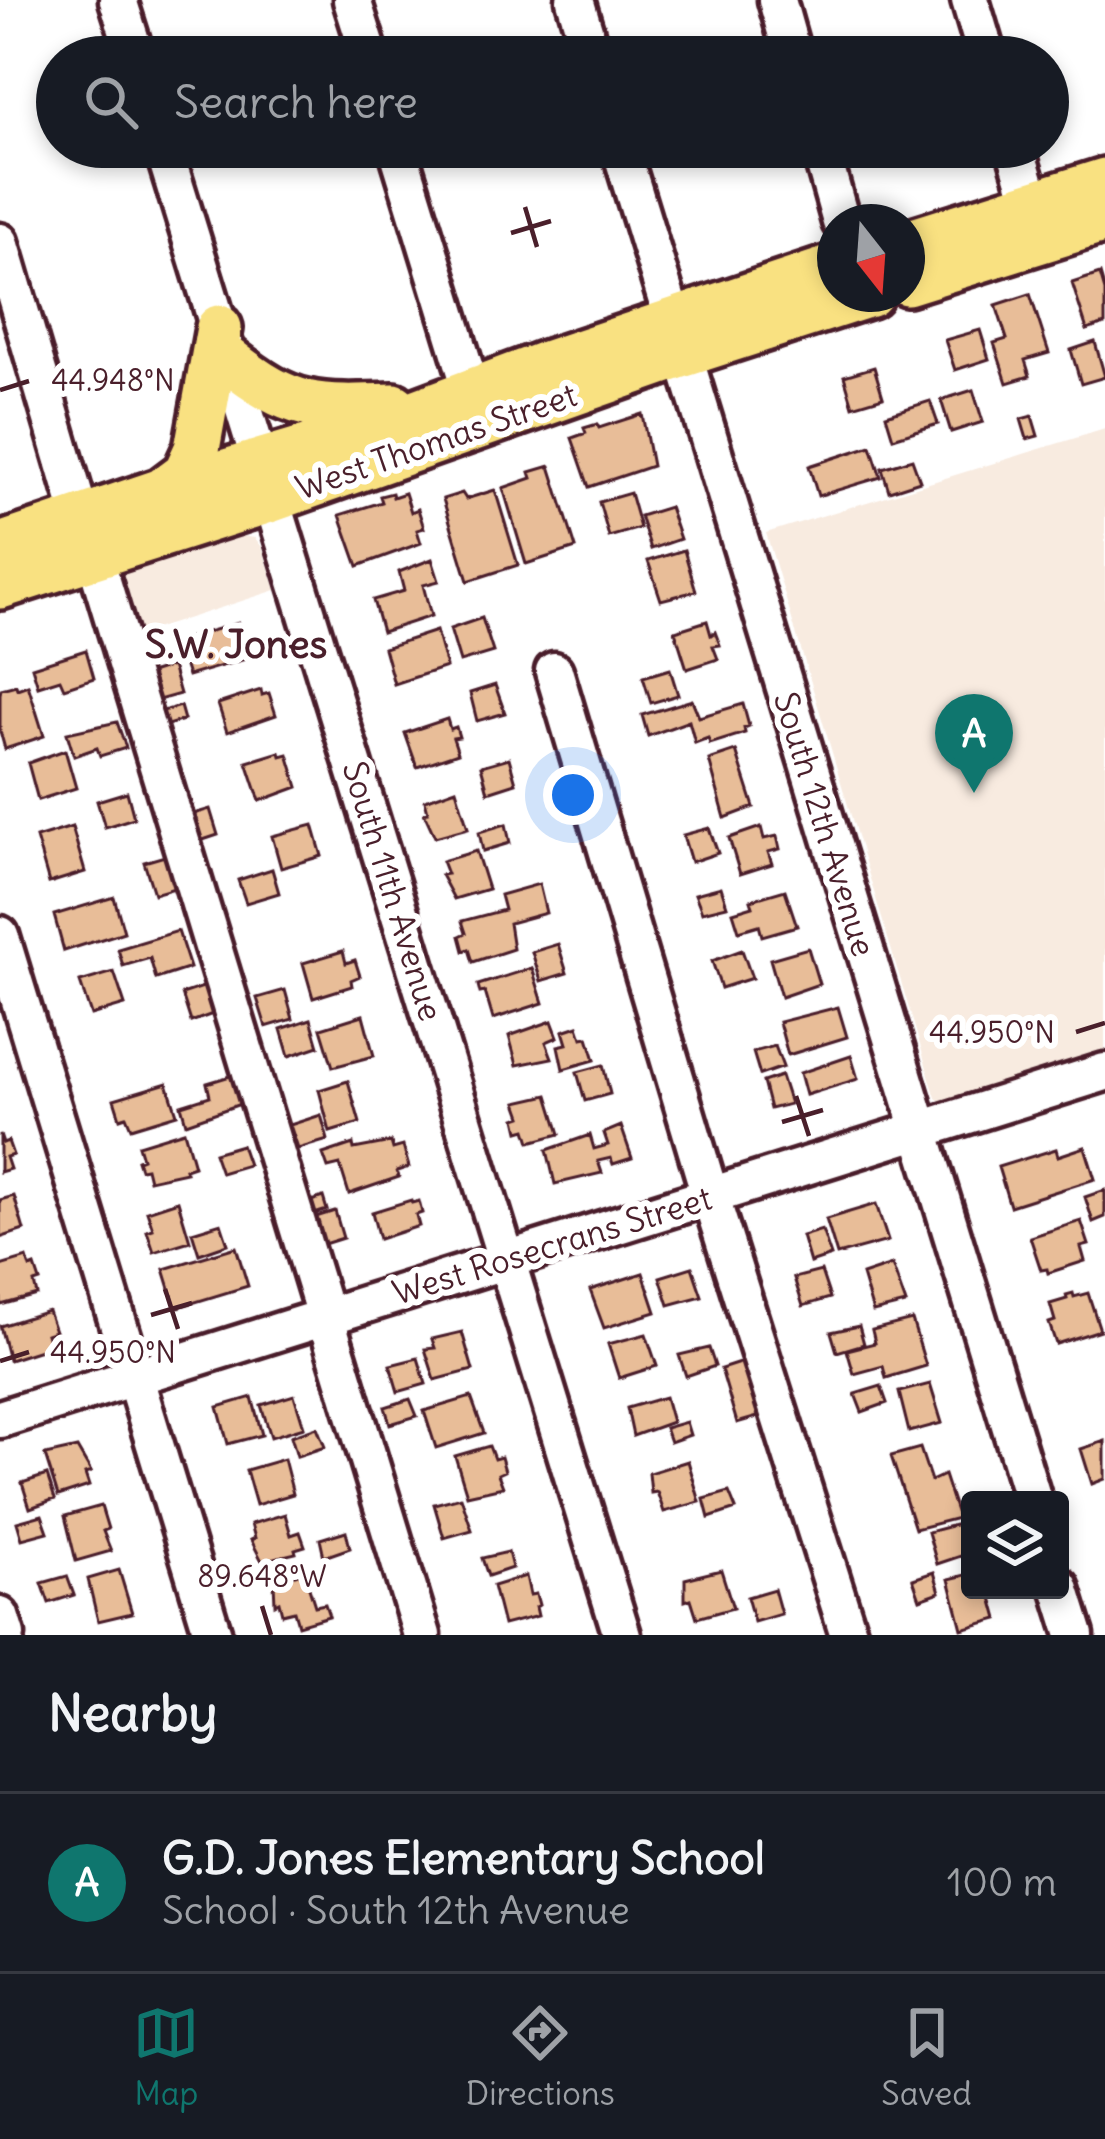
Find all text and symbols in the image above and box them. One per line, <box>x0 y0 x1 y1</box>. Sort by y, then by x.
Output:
search box <box>36 36 1069 168</box>
icon: search <box>78 69 144 135</box>
text: Search here <box>174 74 418 130</box>
north arrow <box>817 204 925 312</box>
text: 44.948°N <box>51 361 175 399</box>
street label: West Thomas Street <box>290 373 582 509</box>
district label: S.W. Jones <box>145 620 327 669</box>
street label: South 12th Avenue <box>765 687 885 961</box>
pin: A <box>935 694 1013 793</box>
street label: South 11th Avenue <box>334 756 452 1026</box>
your location <box>543 765 603 825</box>
text: 44.950°N <box>929 1013 1055 1051</box>
street label: West Rosecrans Street <box>387 1176 717 1314</box>
text: 44.950°N <box>50 1333 176 1371</box>
map controls <box>961 1491 1069 1599</box>
button: layers <box>961 1491 1069 1599</box>
text: 89.648°W <box>197 1557 327 1595</box>
text: Nearby <box>48 1681 217 1745</box>
text: G.D. Jones Elementary School <box>162 1830 765 1886</box>
text: A <box>74 1858 100 1907</box>
text: 100 m <box>947 1858 1057 1907</box>
text: School · South 12th Avenue <box>162 1886 630 1935</box>
tab: Map <box>133 2000 199 2114</box>
tab: Directions <box>466 2000 615 2114</box>
tab: Saved <box>881 2000 972 2114</box>

